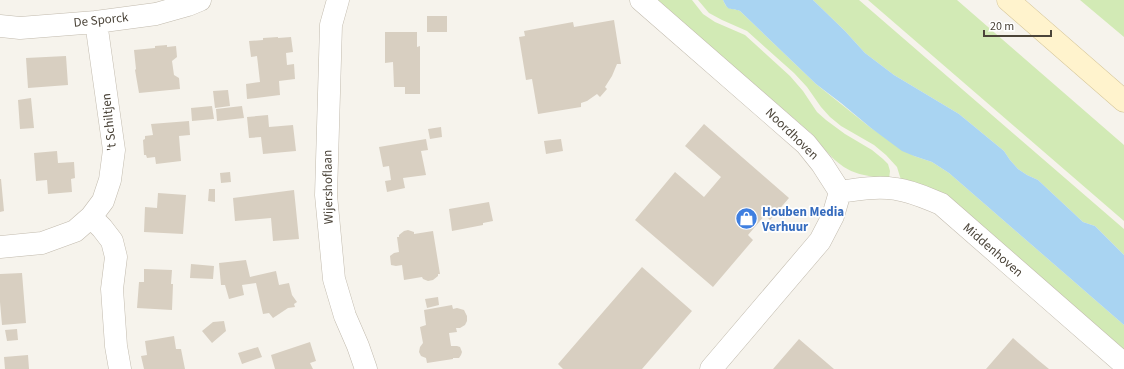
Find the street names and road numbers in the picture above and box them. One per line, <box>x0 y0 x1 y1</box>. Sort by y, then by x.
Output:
street label: De Sporck <box>73 8 130 32</box>
street label: 't Schiltjen <box>97 92 121 152</box>
street label: Noordhoven <box>761 104 823 164</box>
street label: Wijershoflaan <box>318 150 338 224</box>
street label: Middenhoven <box>959 219 1027 281</box>

